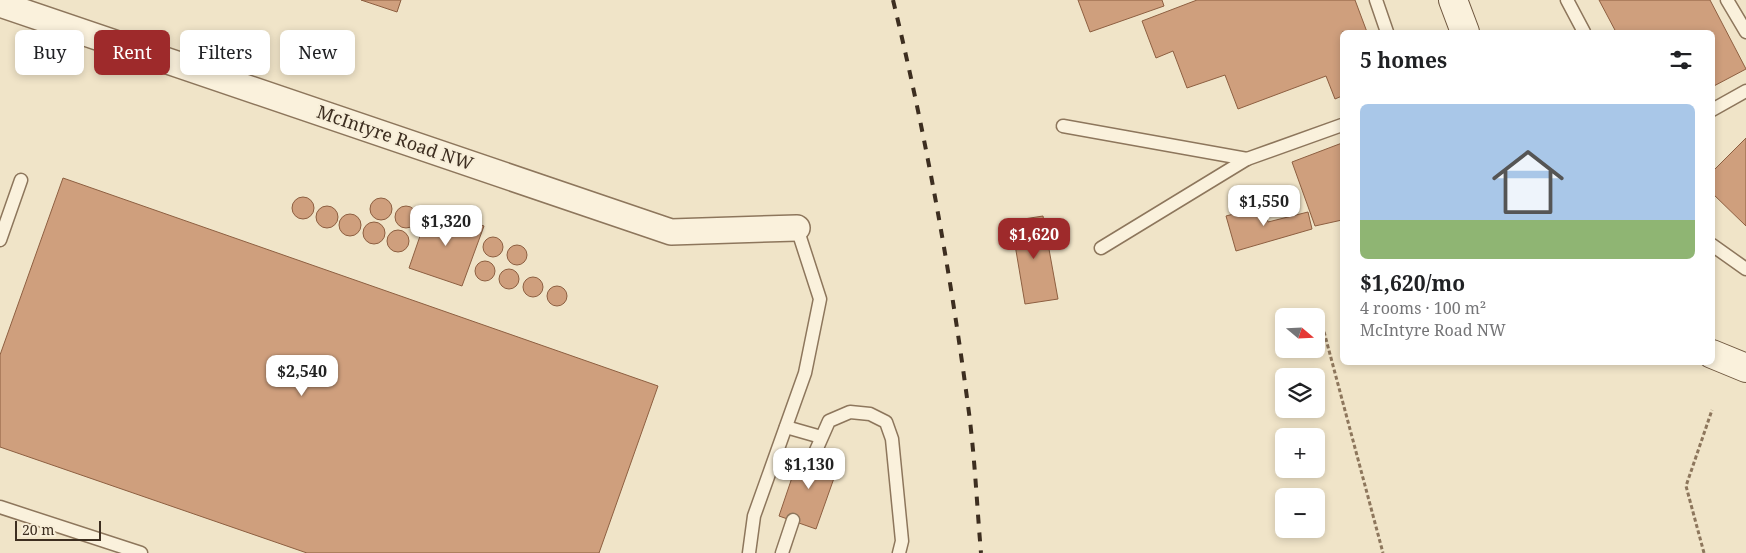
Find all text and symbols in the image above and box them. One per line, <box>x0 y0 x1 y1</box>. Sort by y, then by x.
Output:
chip: Buy <box>15 30 84 75</box>
chip: Rent <box>94 30 170 75</box>
chip: Filters <box>180 30 270 75</box>
chip: New <box>280 30 355 75</box>
text: 5 homes <box>1360 46 1447 74</box>
icon: filters <box>1667 46 1695 74</box>
street label: McIntyre Road NW <box>314 99 477 175</box>
icon: home <box>1483 137 1573 227</box>
pin: $1,550 <box>1223 184 1305 227</box>
text: $1,550 <box>1239 190 1289 212</box>
pin: $1,320 <box>405 204 487 247</box>
text: $1,320 <box>421 210 471 232</box>
pin: $1,620 <box>993 218 1075 260</box>
text: $1,620 <box>1009 223 1059 245</box>
text: $1,620/mo <box>1360 269 1465 297</box>
text: 4 rooms · 100 m² <box>1360 297 1486 319</box>
north arrow <box>1275 308 1325 358</box>
map controls <box>1275 308 1325 538</box>
text: McIntyre Road NW <box>1360 319 1506 341</box>
pin: $2,540 <box>261 354 343 397</box>
text: $2,540 <box>277 360 327 382</box>
button: layers <box>1275 368 1325 418</box>
button: + <box>1275 428 1325 478</box>
pin: $1,130 <box>768 448 850 490</box>
text: $1,130 <box>784 453 834 475</box>
button: − <box>1275 488 1325 538</box>
scale bar <box>15 518 101 541</box>
text: 20 m <box>22 520 55 539</box>

